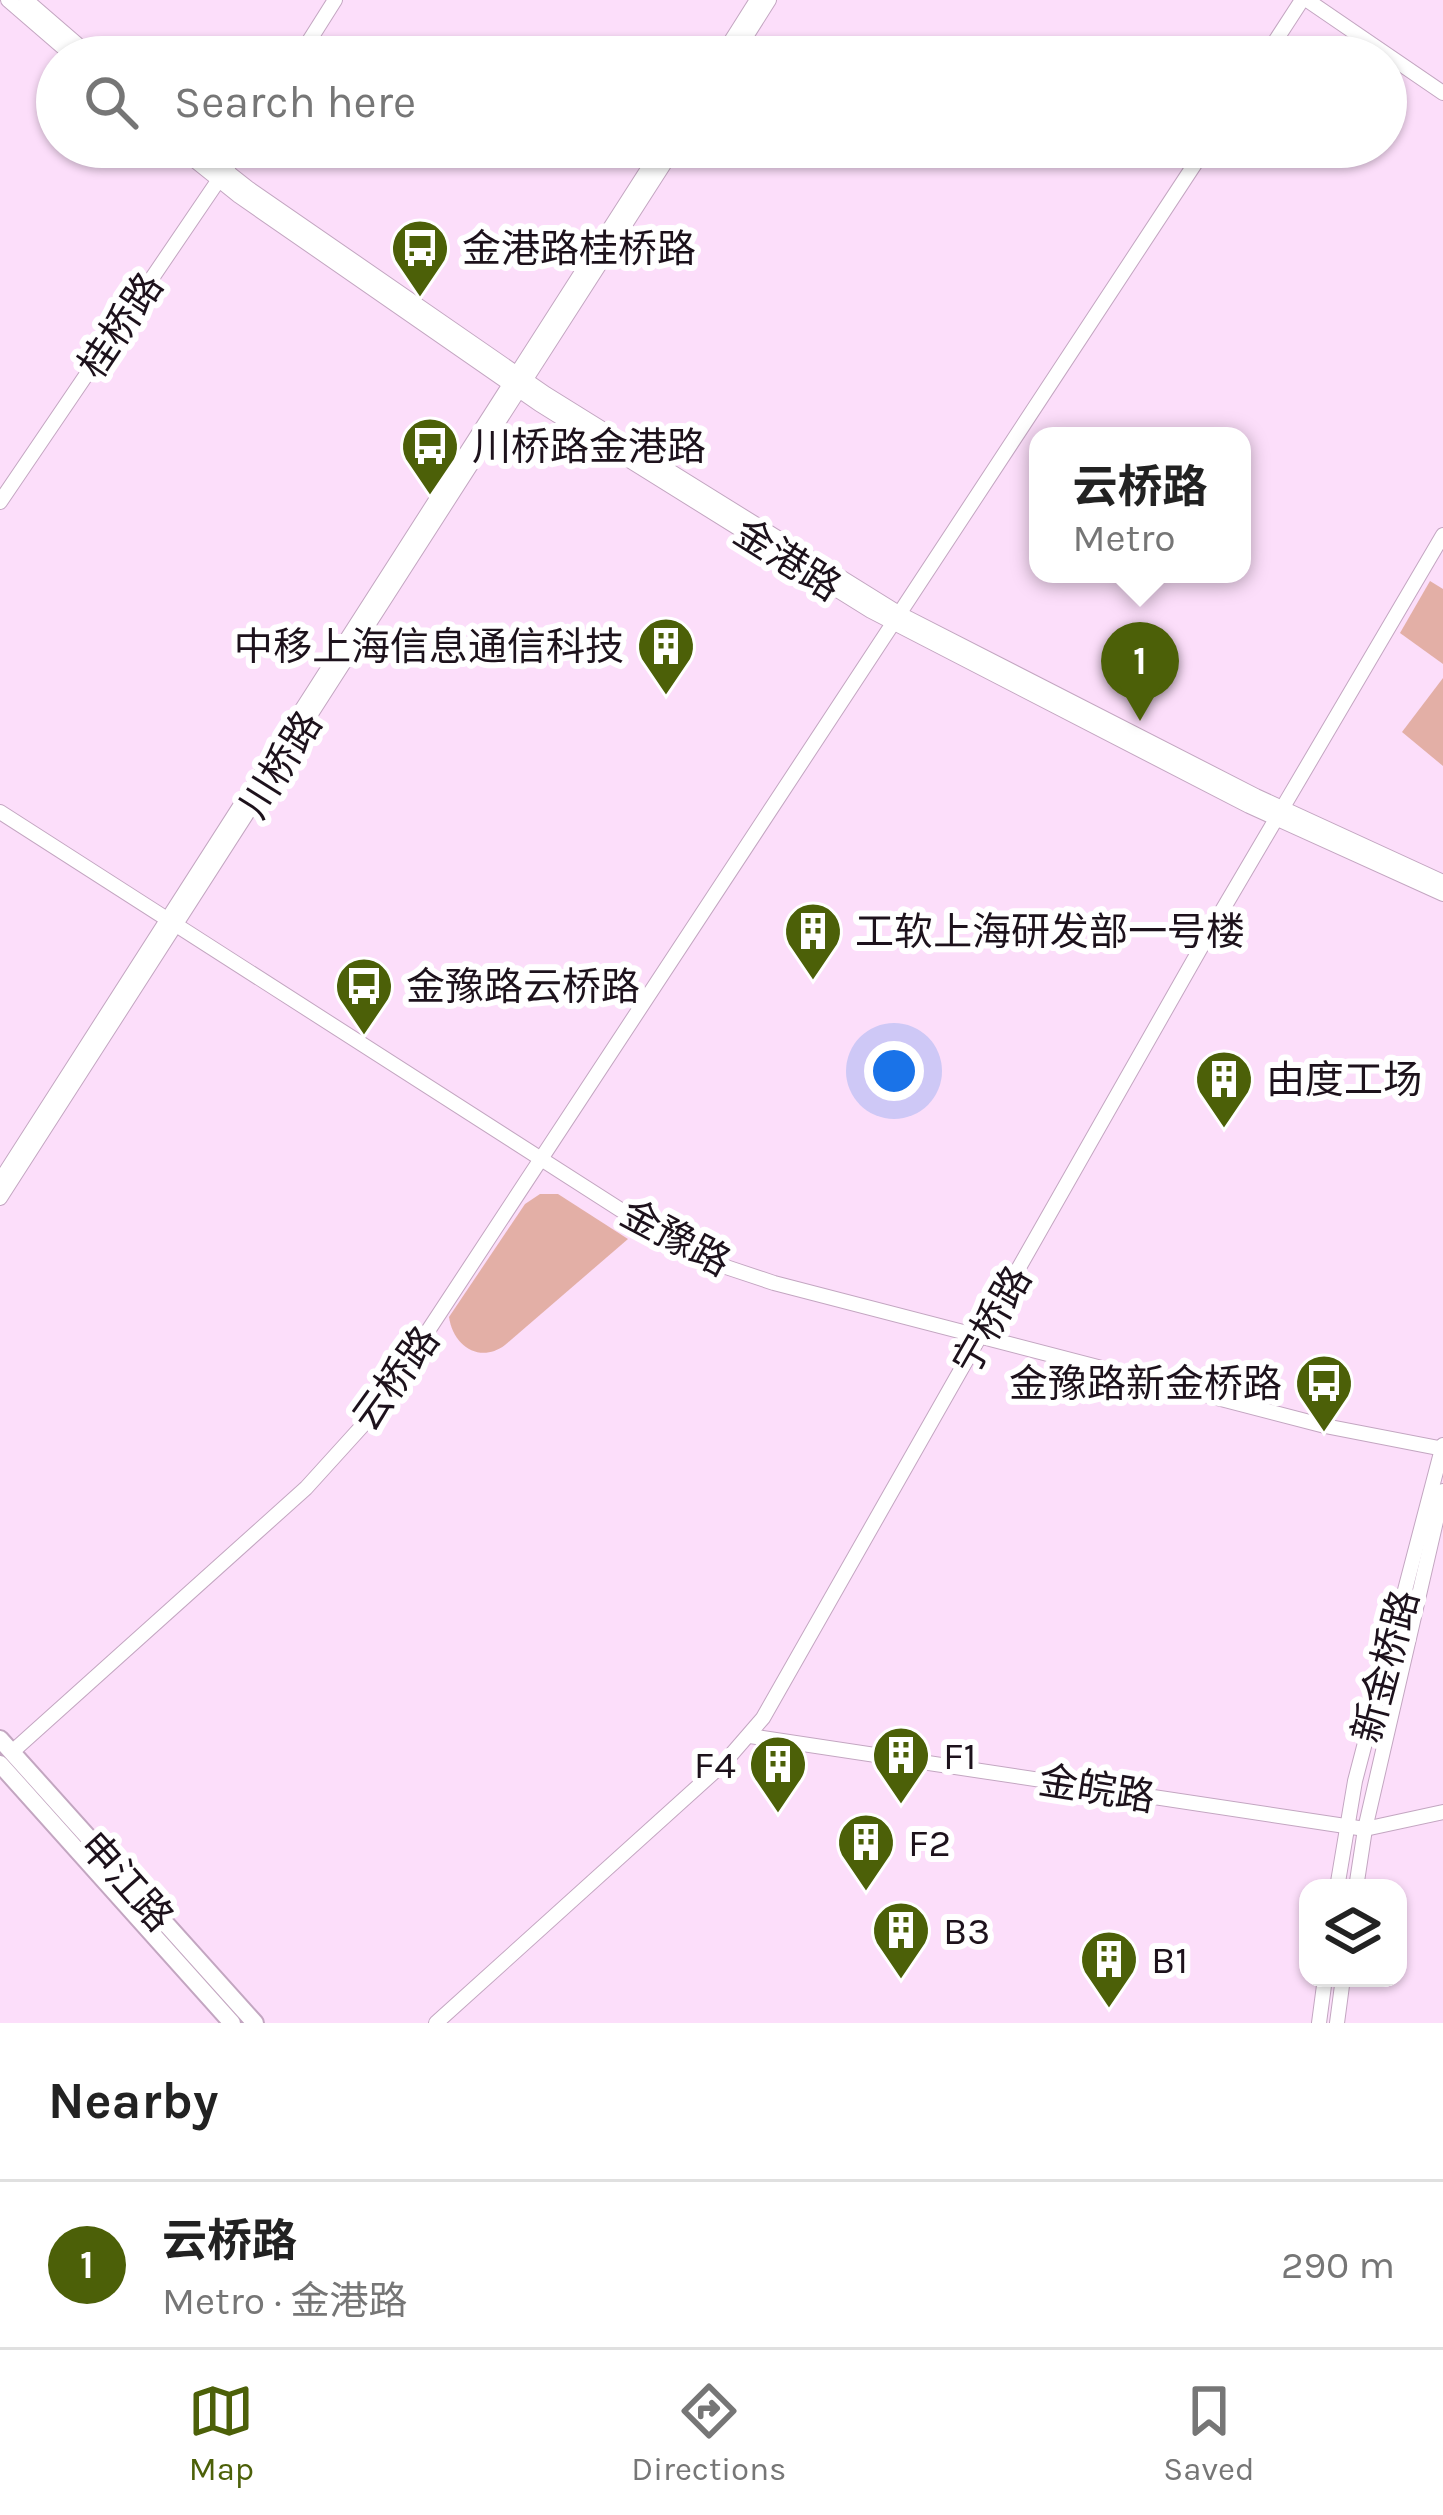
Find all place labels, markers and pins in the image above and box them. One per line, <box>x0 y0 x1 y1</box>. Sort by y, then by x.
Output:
bus stop icon: 金港路桂桥路 <box>389 217 451 299</box>
place label: 金港路桂桥路 <box>462 226 696 272</box>
bus stop icon: 川桥路金港路 <box>399 415 461 497</box>
place label: 川桥路金港路 <box>472 424 706 470</box>
building icon: 中移上海信息通信科技 <box>635 615 697 697</box>
pin: 1 <box>1101 622 1179 721</box>
place label: 中移上海信息通信科技 <box>234 624 624 670</box>
building icon: 工软上海研发部一号楼 <box>782 900 844 982</box>
place label: 工软上海研发部一号楼 <box>855 909 1245 955</box>
bus stop icon: 金豫路云桥路 <box>333 955 395 1037</box>
place label: 金豫路云桥路 <box>406 964 640 1010</box>
building icon: 由度工场 <box>1193 1048 1255 1130</box>
place label: 由度工场 <box>1266 1057 1422 1103</box>
bus stop icon: 金豫路新金桥路 <box>1293 1352 1355 1434</box>
place label: 金豫路新金桥路 <box>1009 1361 1282 1407</box>
building icon: F1 <box>870 1724 932 1806</box>
building icon: F4 <box>747 1733 809 1815</box>
place label: F1 <box>943 1733 976 1779</box>
place label: F4 <box>694 1742 736 1788</box>
building icon: F2 <box>835 1811 897 1893</box>
place label: F2 <box>908 1820 951 1866</box>
building icon: B3 <box>870 1899 932 1981</box>
place label: B3 <box>943 1908 990 1954</box>
building icon: B1 <box>1078 1928 1140 2010</box>
place label: B1 <box>1151 1937 1188 1983</box>

